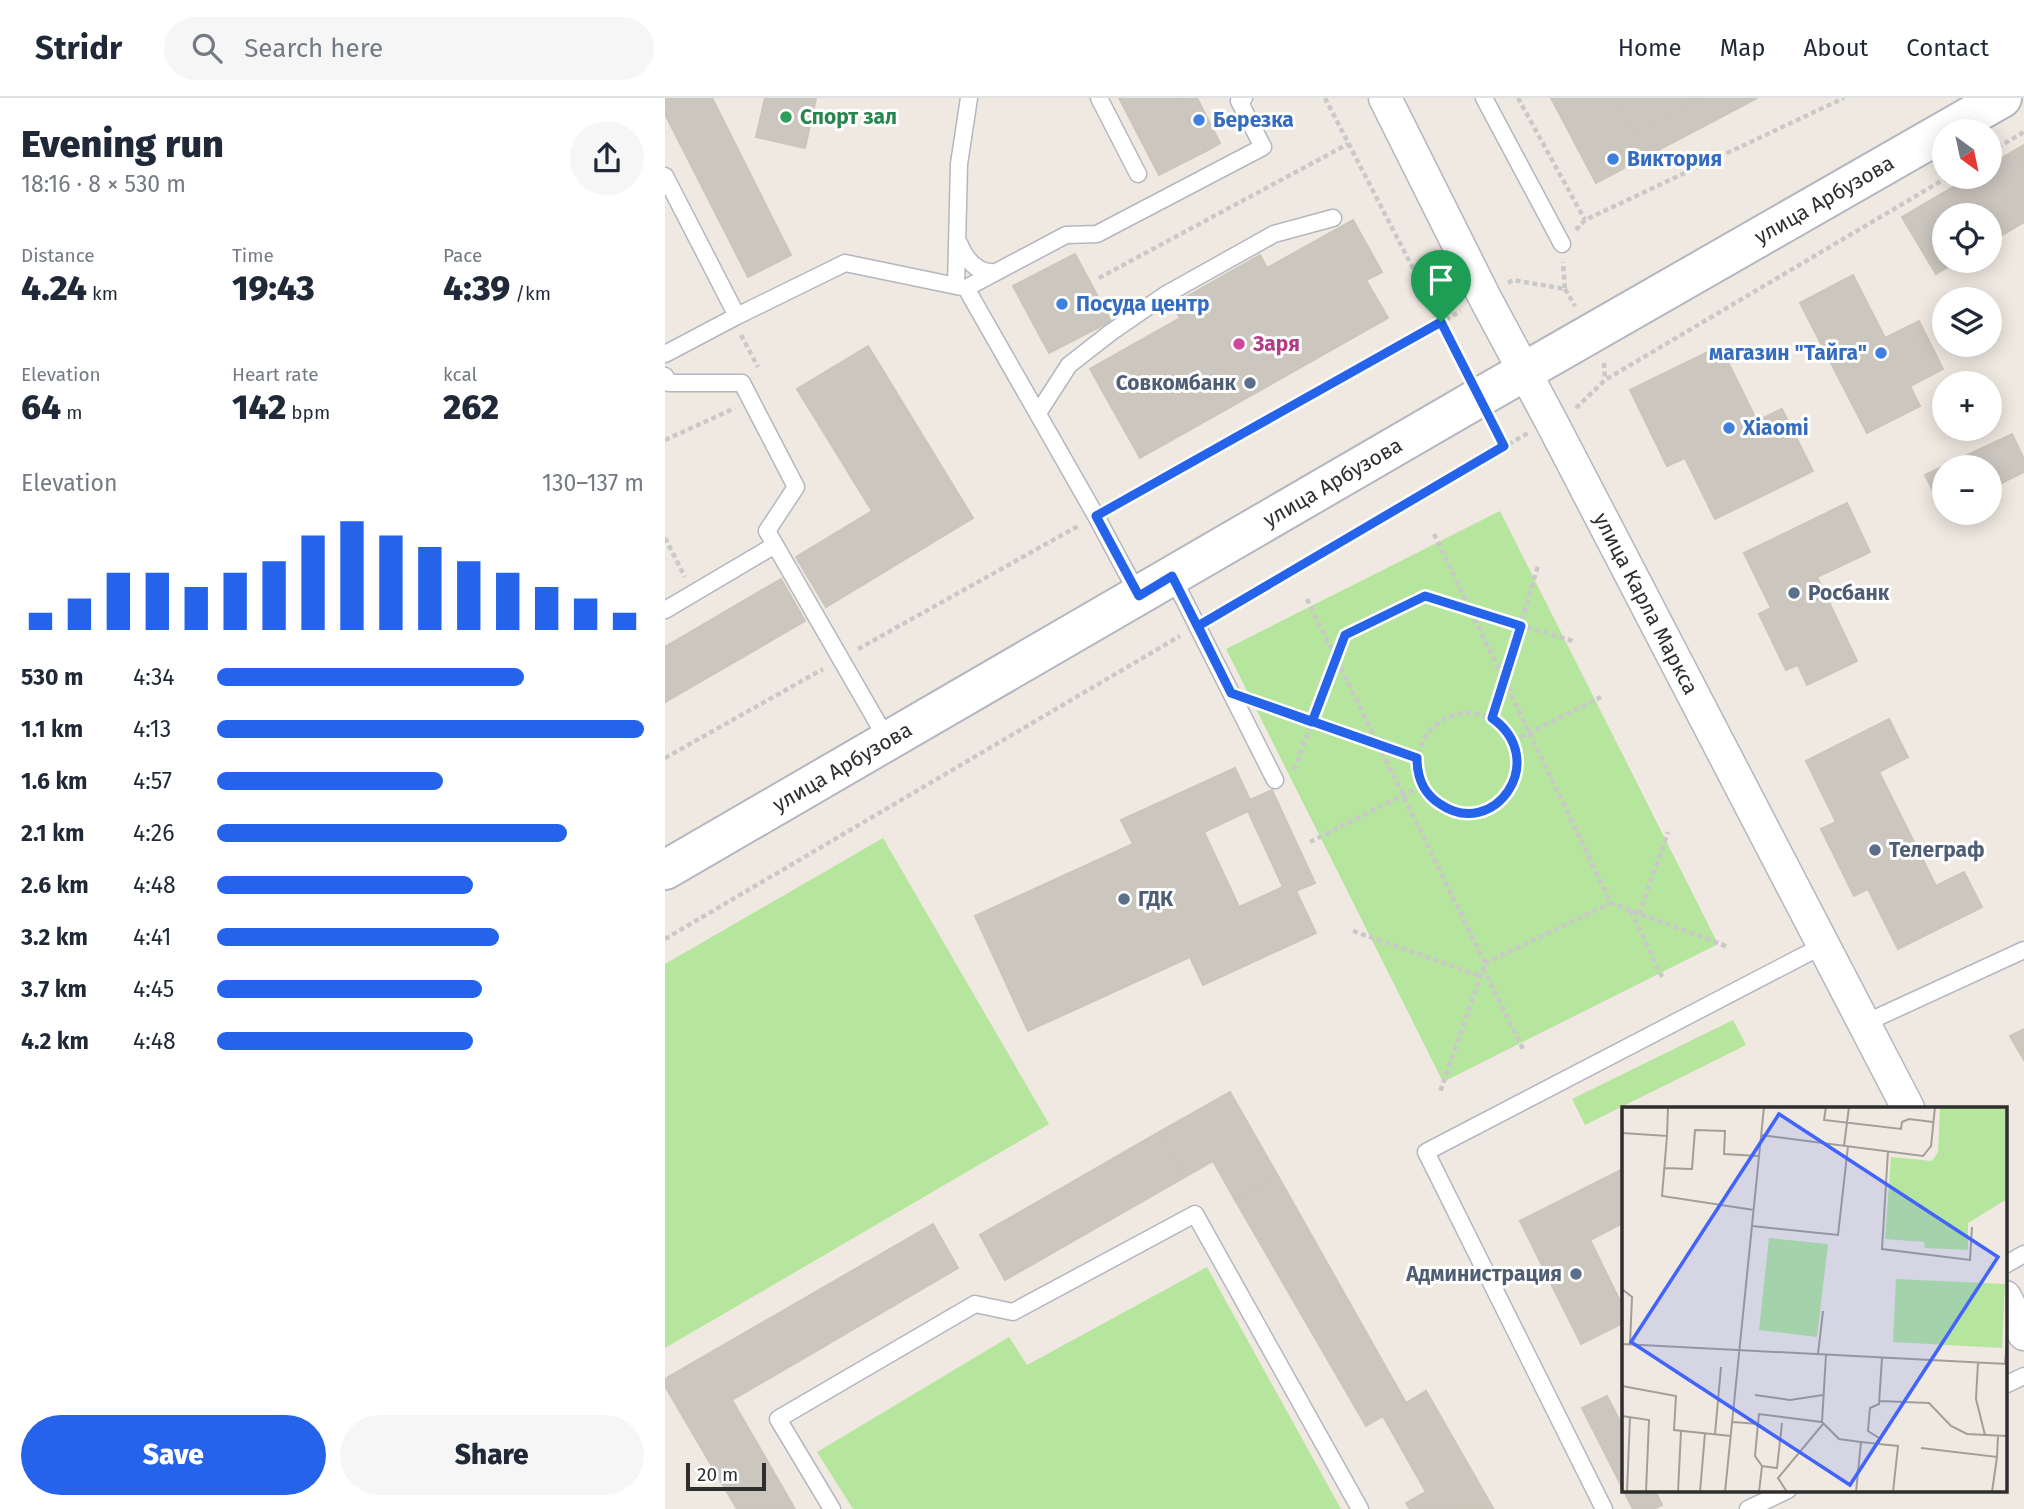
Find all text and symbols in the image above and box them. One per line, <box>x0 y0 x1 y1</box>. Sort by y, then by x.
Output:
search box <box>164 17 654 80</box>
text: Stridr <box>35 28 122 68</box>
icon: search <box>188 29 226 67</box>
text: Search here <box>244 33 383 64</box>
text: Home <box>1618 34 1682 62</box>
text: Map <box>1720 34 1766 62</box>
text: About <box>1804 34 1868 62</box>
text: Contact <box>1906 34 1989 62</box>
place label: Спорт зал <box>800 104 897 130</box>
place label: Березка <box>1213 107 1294 133</box>
marker: Спорт зал <box>778 109 794 125</box>
marker: Березка <box>1191 112 1207 128</box>
north arrow <box>1932 119 2002 189</box>
map controls <box>1932 119 2002 525</box>
text: Evening run <box>21 121 224 167</box>
button: share <box>570 121 644 195</box>
place label: Виктория <box>1627 146 1722 172</box>
street label: улица Арбузова <box>1750 150 1899 250</box>
marker: Виктория <box>1605 151 1621 167</box>
text: 18:16 · 8 × 530 m <box>21 170 186 198</box>
button: locate <box>1932 203 2002 273</box>
text: Distance <box>21 244 95 267</box>
text: Time <box>232 244 274 267</box>
text: Pace <box>443 244 482 267</box>
pin <box>1411 250 1471 322</box>
icon: arrive <box>1422 261 1460 299</box>
text: 4.24 <box>21 267 87 309</box>
text: 19:43 <box>232 267 315 309</box>
text: 4:39 <box>443 267 510 309</box>
text: km <box>87 282 118 305</box>
text: /km <box>510 282 551 305</box>
button: layers <box>1932 287 2002 357</box>
place label: Посуда центр <box>1076 291 1210 317</box>
marker: Посуда центр <box>1054 296 1070 312</box>
place label: Заря <box>1252 331 1300 357</box>
marker: Заря <box>1231 336 1247 352</box>
place label: магазин "Тайга" <box>1709 340 1867 366</box>
marker: магазин "Тайга" <box>1873 345 1889 361</box>
text: Elevation <box>21 363 101 386</box>
text: Heart rate <box>232 363 319 386</box>
text: kcal <box>443 363 477 386</box>
place label: Совкомбанк <box>1116 370 1236 396</box>
button: + <box>1932 371 2002 441</box>
marker: Совкомбанк <box>1242 375 1258 391</box>
text: 64 <box>21 386 61 428</box>
text: 142 <box>232 386 286 428</box>
text: 262 <box>443 386 499 428</box>
text: m <box>61 401 83 424</box>
text: bpm <box>286 401 330 424</box>
place label: Xiaomi <box>1742 415 1809 441</box>
marker: Xiaomi <box>1721 420 1737 436</box>
street label: улица Арбузова <box>1258 432 1407 533</box>
button: − <box>1932 455 2002 525</box>
text: Elevation <box>21 469 117 497</box>
text: 130–137 m <box>542 469 644 497</box>
street label: улица Карла Маркса <box>1588 508 1704 699</box>
place label: Росбанк <box>1808 580 1890 606</box>
marker: Росбанк <box>1786 585 1802 601</box>
text: 530 m <box>21 663 83 691</box>
text: 4:34 <box>133 663 175 691</box>
text: 1.1 km <box>21 715 83 743</box>
text: 4:13 <box>133 715 171 743</box>
street label: улица Арбузова <box>768 717 917 818</box>
text: 1.6 km <box>21 767 88 795</box>
text: 4:57 <box>133 767 172 795</box>
text: 2.1 km <box>21 819 84 847</box>
text: 4:26 <box>133 819 174 847</box>
place label: Телеграф <box>1889 837 1985 863</box>
marker: Телеграф <box>1867 842 1883 858</box>
text: 2.6 km <box>21 871 89 899</box>
text: 4:48 <box>133 871 176 899</box>
place label: ГДК <box>1138 886 1174 912</box>
marker: ГДК <box>1116 891 1132 907</box>
text: 3.2 km <box>21 923 88 951</box>
text: 4:41 <box>133 923 172 951</box>
text: 3.7 km <box>21 975 87 1003</box>
text: 4:45 <box>133 975 174 1003</box>
text: 4.2 km <box>21 1027 89 1055</box>
text: 4:48 <box>133 1027 176 1055</box>
inset map <box>1622 1107 2007 1492</box>
place label: Администрация <box>1405 1261 1562 1287</box>
marker: Администрация <box>1568 1266 1584 1282</box>
button: Save <box>21 1415 326 1495</box>
button: Share <box>340 1415 644 1495</box>
scale bar <box>686 1460 767 1492</box>
text: 20 m <box>697 1463 738 1486</box>

